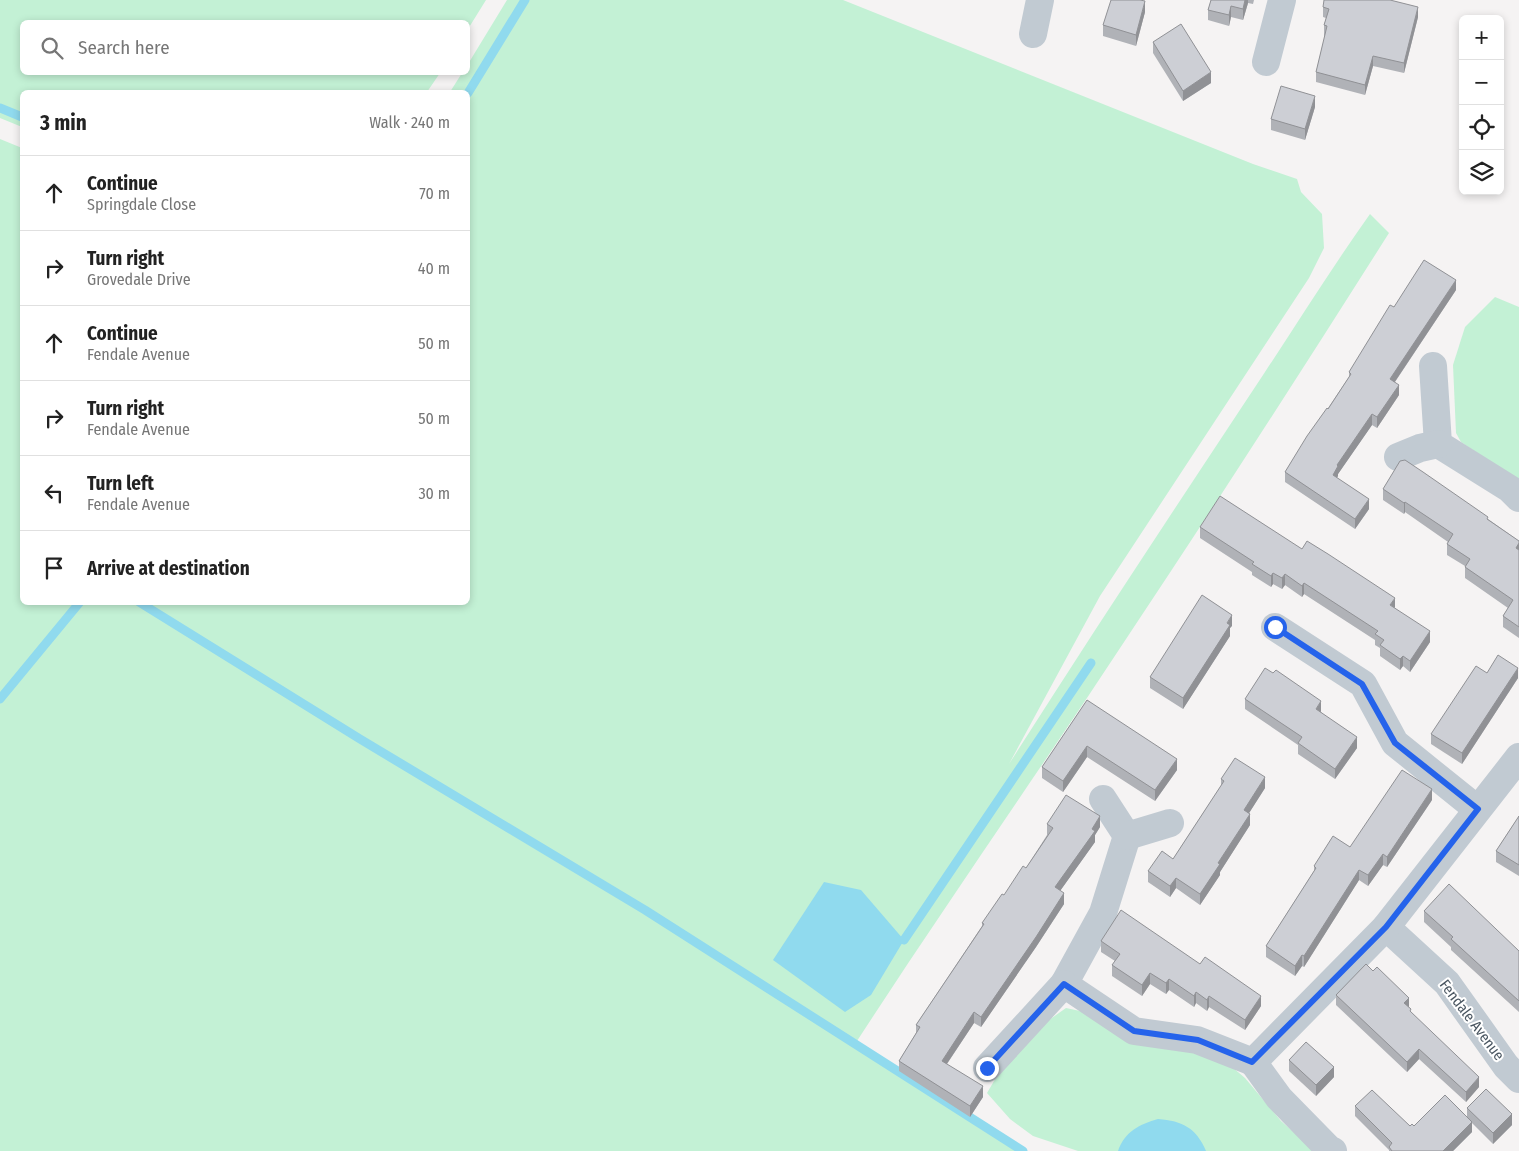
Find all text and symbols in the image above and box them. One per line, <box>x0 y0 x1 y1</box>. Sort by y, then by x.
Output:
map controls <box>1459 15 1504 195</box>
button: + <box>1459 15 1504 60</box>
search box <box>20 20 470 75</box>
icon: search <box>38 34 66 62</box>
text: Search here <box>78 36 170 59</box>
button: − <box>1459 60 1504 105</box>
button: locate <box>1459 105 1504 150</box>
text: 3 min <box>40 110 87 136</box>
text: Walk · 240 m <box>369 113 450 132</box>
button: layers <box>1459 150 1504 195</box>
text: Continue <box>87 172 158 195</box>
icon: ahead <box>40 179 68 207</box>
text: 70 m <box>419 184 450 203</box>
text: Springdale Close <box>87 195 196 214</box>
text: Turn right <box>87 247 164 270</box>
icon: right <box>40 254 68 282</box>
text: 40 m <box>418 259 450 278</box>
text: Grovedale Drive <box>87 270 191 289</box>
text: Continue <box>87 322 158 345</box>
icon: ahead <box>40 329 68 357</box>
text: 50 m <box>418 334 450 353</box>
text: Fendale Avenue <box>87 345 190 364</box>
text: Turn right <box>87 397 164 420</box>
icon: right <box>40 404 68 432</box>
text: 50 m <box>418 409 450 428</box>
text: Fendale Avenue <box>87 420 190 439</box>
text: Turn left <box>87 472 154 495</box>
icon: left <box>40 479 68 507</box>
text: 30 m <box>418 484 450 503</box>
text: Fendale Avenue <box>87 495 190 514</box>
icon: arrive <box>40 554 68 582</box>
text: Arrive at destination <box>87 557 250 580</box>
route start <box>1264 616 1287 639</box>
street label: Fendale Avenue <box>1436 976 1508 1064</box>
route end <box>976 1057 999 1080</box>

